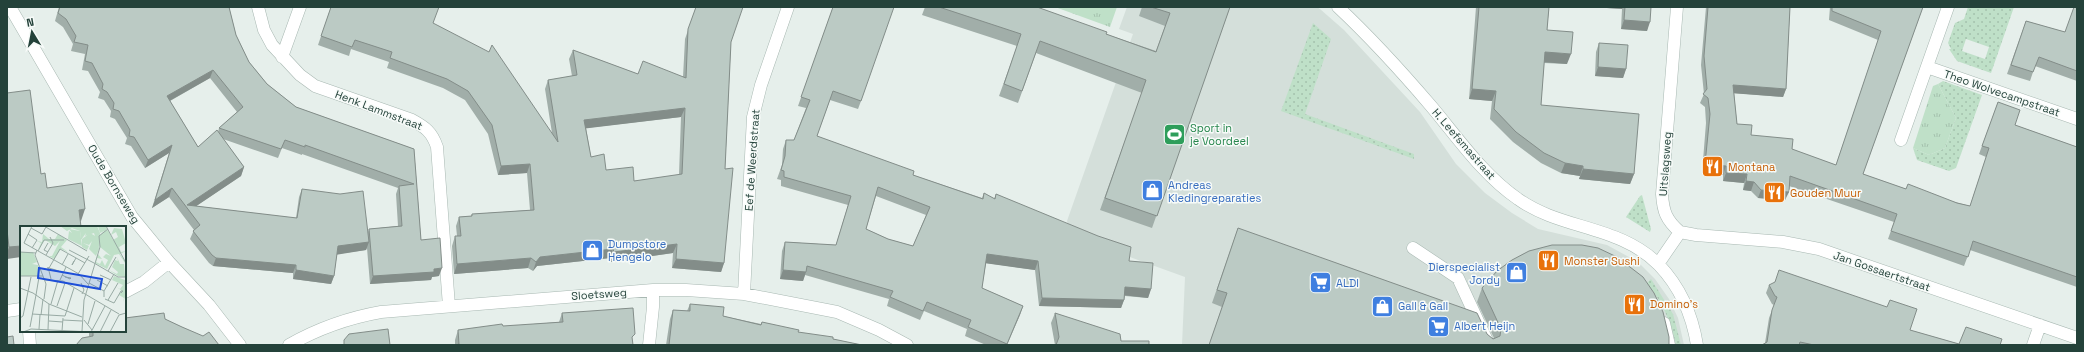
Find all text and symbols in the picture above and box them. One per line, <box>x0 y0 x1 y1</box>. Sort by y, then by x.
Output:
north arrow <box>12 12 52 52</box>
text: N <box>25 15 35 30</box>
street label: Theo Wolvecampstraat <box>1942 67 2062 119</box>
street label: Henk Lammstraat <box>333 87 425 133</box>
street label: H. Leefsmastraat <box>1429 106 1499 182</box>
street label: Eef de Weerdstraat <box>741 109 763 211</box>
sports icon: Sport in je Voordeel <box>1161 121 1187 147</box>
place label: Sport in je Voordeel <box>1189 121 1249 148</box>
street label: Uitslagsweg <box>1656 131 1674 197</box>
street label: Oude Bornseweg <box>85 142 143 226</box>
restaurant icon: Montana <box>1700 154 1726 180</box>
place label: Montana <box>1728 160 1776 174</box>
shop icon: Andreas Kledingreparaties <box>1140 178 1166 204</box>
place label: Andreas Kledingreparaties <box>1168 178 1262 205</box>
restaurant icon: Gouden Muur <box>1762 180 1788 206</box>
place label: Gouden Muur <box>1790 186 1861 200</box>
inset map <box>20 226 126 332</box>
shop icon: Dumpstore Hengelo <box>579 237 605 263</box>
place label: Dumpstore Hengelo <box>608 237 666 264</box>
restaurant icon: Monster Sushi <box>1535 248 1561 274</box>
street label: Jan Gossaertstraat <box>1832 248 1932 294</box>
place label: Monster Sushi <box>1564 254 1640 268</box>
place label: Dierspecialist Jordy <box>1428 260 1500 287</box>
shop icon: Dierspecialist Jordy <box>1503 260 1529 286</box>
supermarket icon: ALDI <box>1308 270 1334 296</box>
place label: ALDI <box>1336 276 1359 290</box>
street label: Sloetsweg <box>571 285 627 303</box>
restaurant icon: Domino's <box>1621 291 1647 317</box>
shop icon: Gall & Gall <box>1369 293 1395 319</box>
place label: Domino's <box>1650 297 1698 311</box>
place label: Gall & Gall <box>1398 299 1448 313</box>
supermarket icon: Albert Heijn <box>1425 313 1451 339</box>
place label: Albert Heijn <box>1454 319 1515 333</box>

